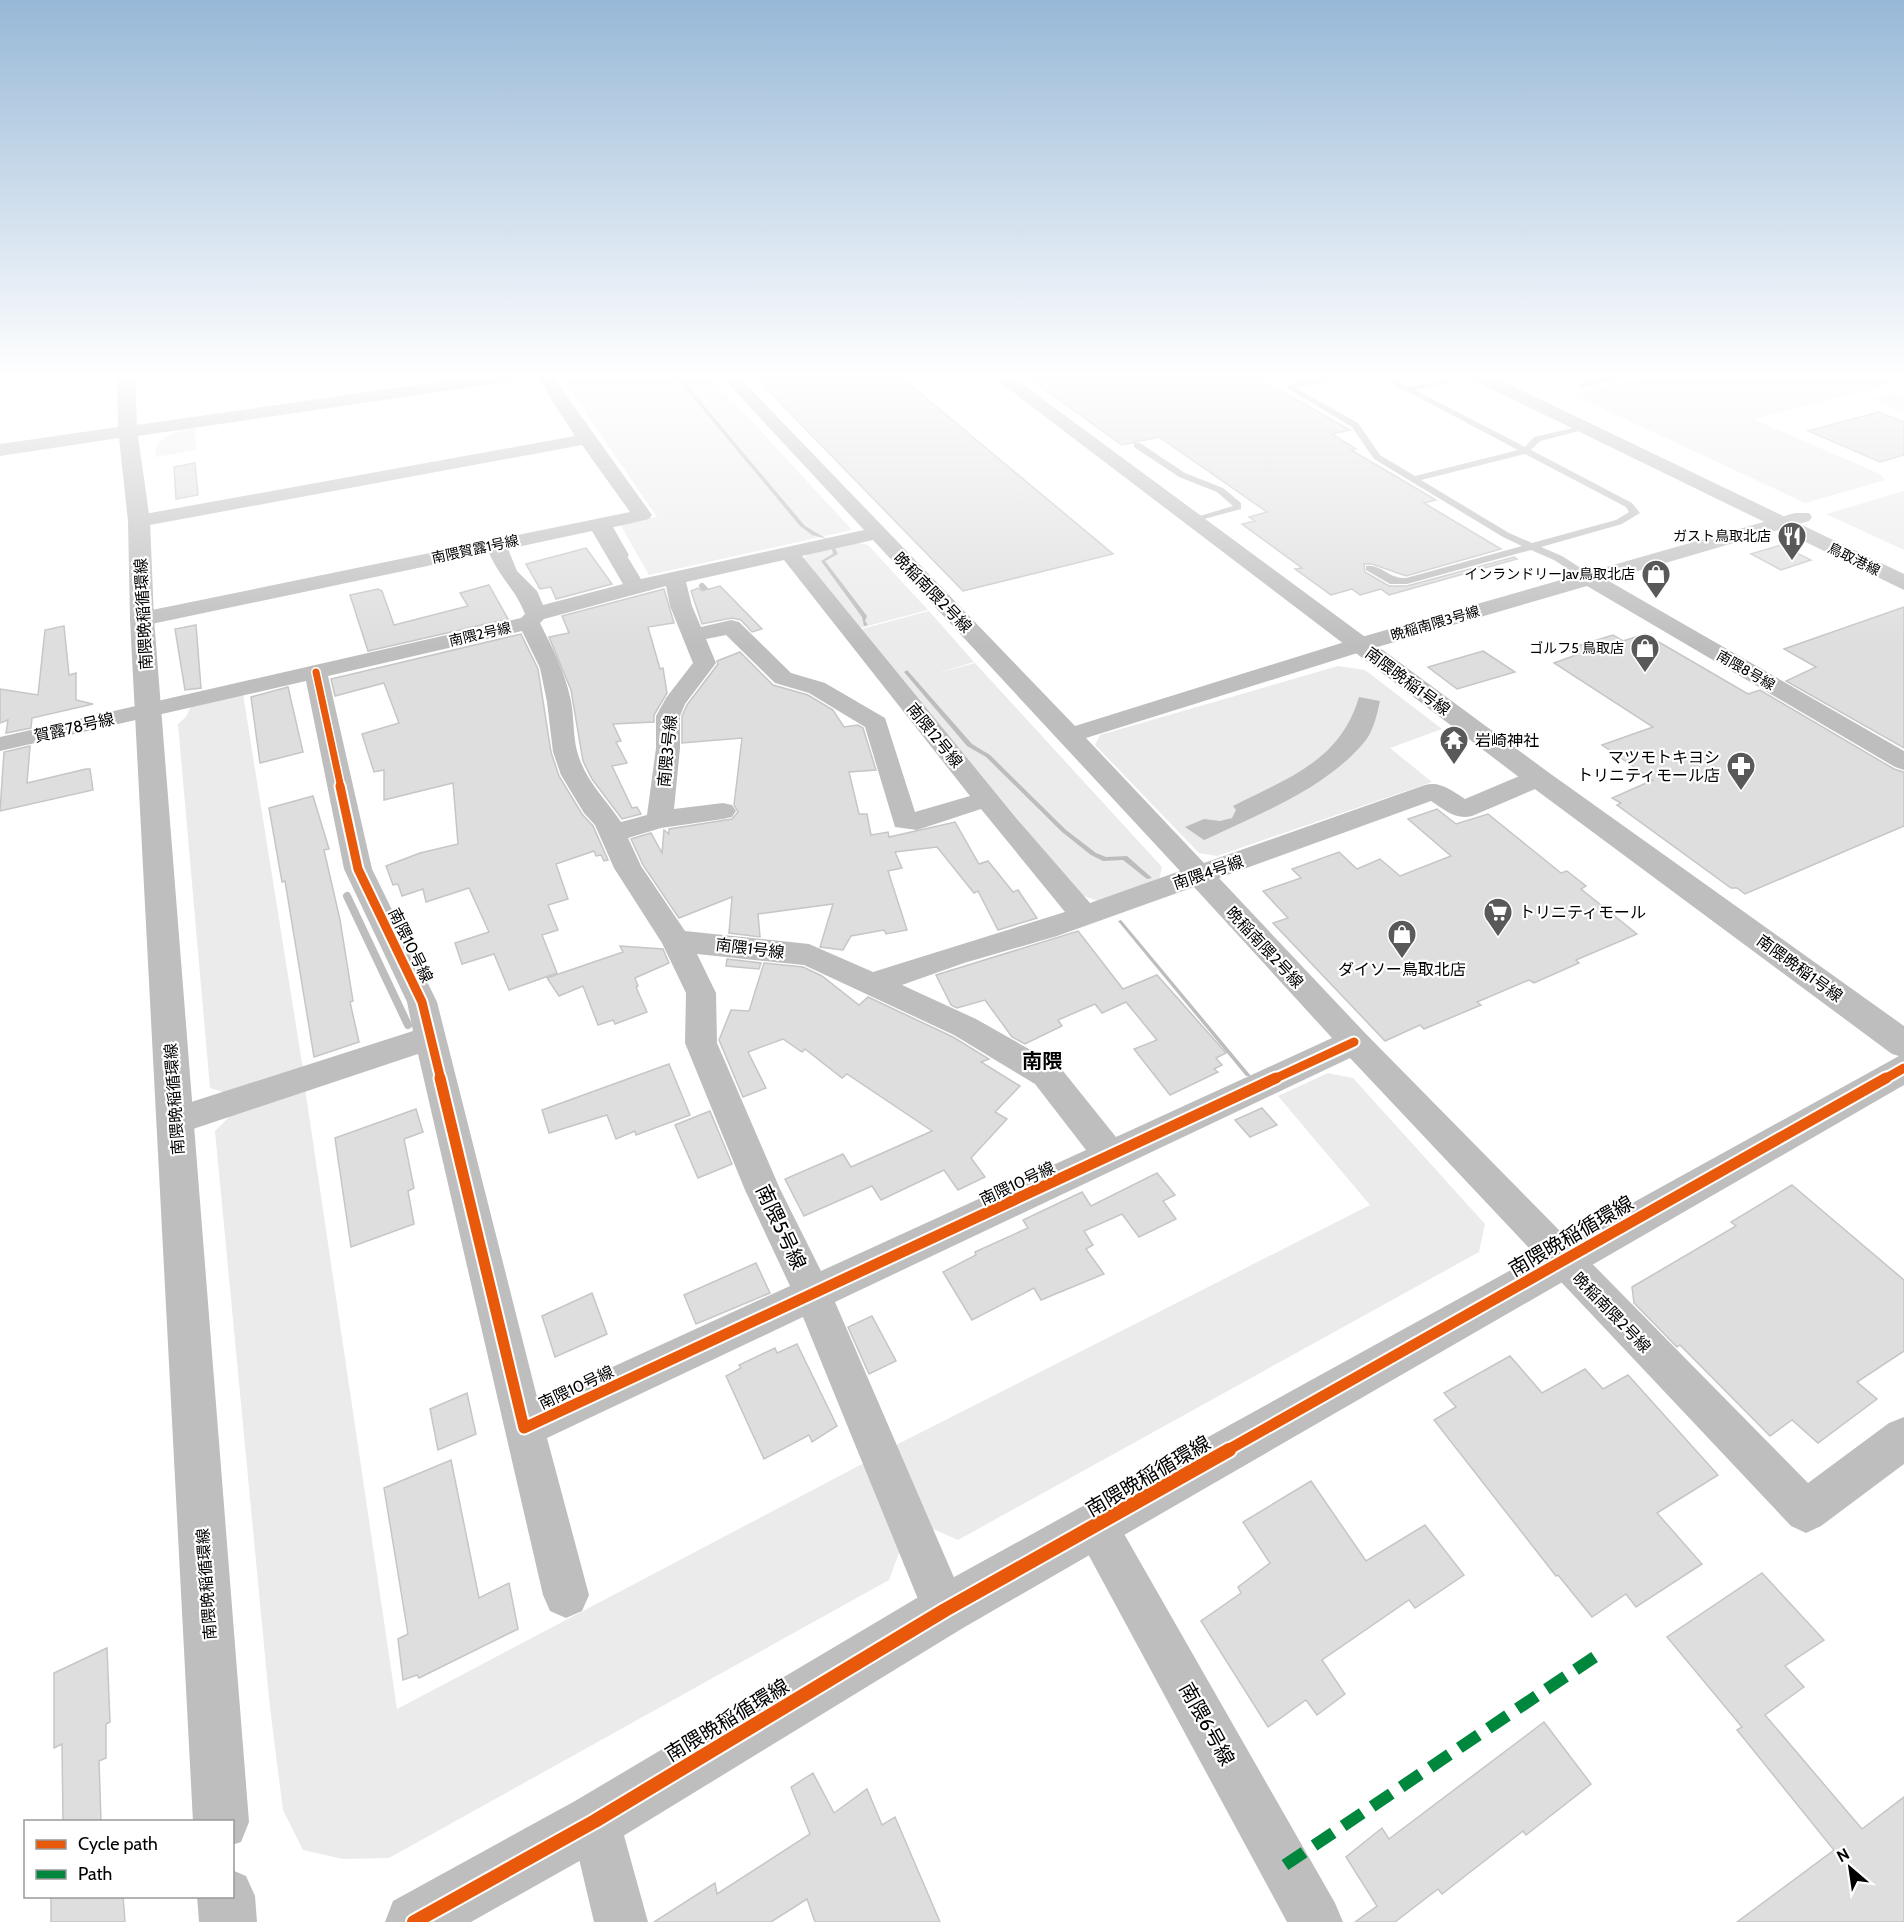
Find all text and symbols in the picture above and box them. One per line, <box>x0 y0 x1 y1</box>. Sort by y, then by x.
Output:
restaurant icon: ガスト鳥取北店 <box>1776 520 1808 562</box>
place label: ガスト鳥取北店 <box>1673 527 1771 545</box>
street label: 南隈賀露1号線 <box>430 531 520 567</box>
street label: 鳥取港線 <box>1825 539 1883 579</box>
street label: 晩稲南隈2号線 <box>890 548 976 636</box>
street label: 南隈晩稲循環線 <box>131 558 156 670</box>
shop icon: インランドリーJav鳥取北店 <box>1640 558 1672 600</box>
place label: インランドリーJav鳥取北店 <box>1464 565 1635 583</box>
street label: 晩稲南隈3号線 <box>1389 602 1481 644</box>
street label: 南隈2号線 <box>447 618 513 650</box>
shop icon: ゴルフ5 鳥取店 <box>1629 632 1661 674</box>
place label: ゴルフ5 鳥取店 <box>1529 639 1624 657</box>
street label: 南隈晩稲1号線 <box>1362 643 1454 719</box>
street label: 南隈8号線 <box>1714 646 1778 694</box>
street label: 南隈12号線 <box>903 699 966 771</box>
street label: 賀露78号線 <box>32 709 116 746</box>
street label: 南隈3号線 <box>654 714 681 788</box>
temple icon: 岩崎神社 <box>1438 724 1470 766</box>
place label: 岩崎神社 <box>1475 731 1539 750</box>
place label: マツモトキヨシ トリニティモール店 <box>1577 748 1720 785</box>
pharmacy icon: マツモトキヨシ トリニティモール店 <box>1725 750 1757 792</box>
street label: 南隈4号線 <box>1170 852 1246 893</box>
supermarket icon: トリニティモール <box>1482 896 1514 938</box>
street label: 晩稲南隈2号線 <box>1222 903 1307 992</box>
place label: トリニティモール <box>1519 903 1646 922</box>
street label: 南隈10号線 <box>384 905 437 986</box>
shop icon: ダイソー鳥取北店 <box>1386 918 1418 960</box>
street label: 南隈晩稲1号線 <box>1753 931 1846 1006</box>
street label: 南隈1号線 <box>714 935 785 962</box>
place label: ダイソー鳥取北店 <box>1338 960 1466 979</box>
street label: 南隈晩稲循環線 <box>161 1042 188 1155</box>
district label: 南隈 <box>1022 1049 1062 1073</box>
street label: 南隈10号線 <box>977 1158 1058 1209</box>
street label: 南隈5号線 <box>751 1181 811 1273</box>
street label: 南隈晩稲循環線 <box>1504 1191 1638 1281</box>
street label: 晩稲南隈2号線 <box>1569 1268 1655 1356</box>
street label: 南隈10号線 <box>536 1362 617 1413</box>
street label: 南隈晩稲循環線 <box>1081 1431 1215 1521</box>
street label: 南隈晩稲循環線 <box>193 1527 220 1640</box>
street label: 南隈晩稲循環線 <box>661 1674 793 1766</box>
street label: 南隈6号線 <box>1174 1678 1240 1770</box>
legend <box>24 1820 234 1898</box>
text: Cycle path <box>78 1833 158 1855</box>
north arrow <box>1820 1838 1880 1898</box>
text: N <box>1833 1844 1853 1866</box>
text: Path <box>78 1863 112 1885</box>

